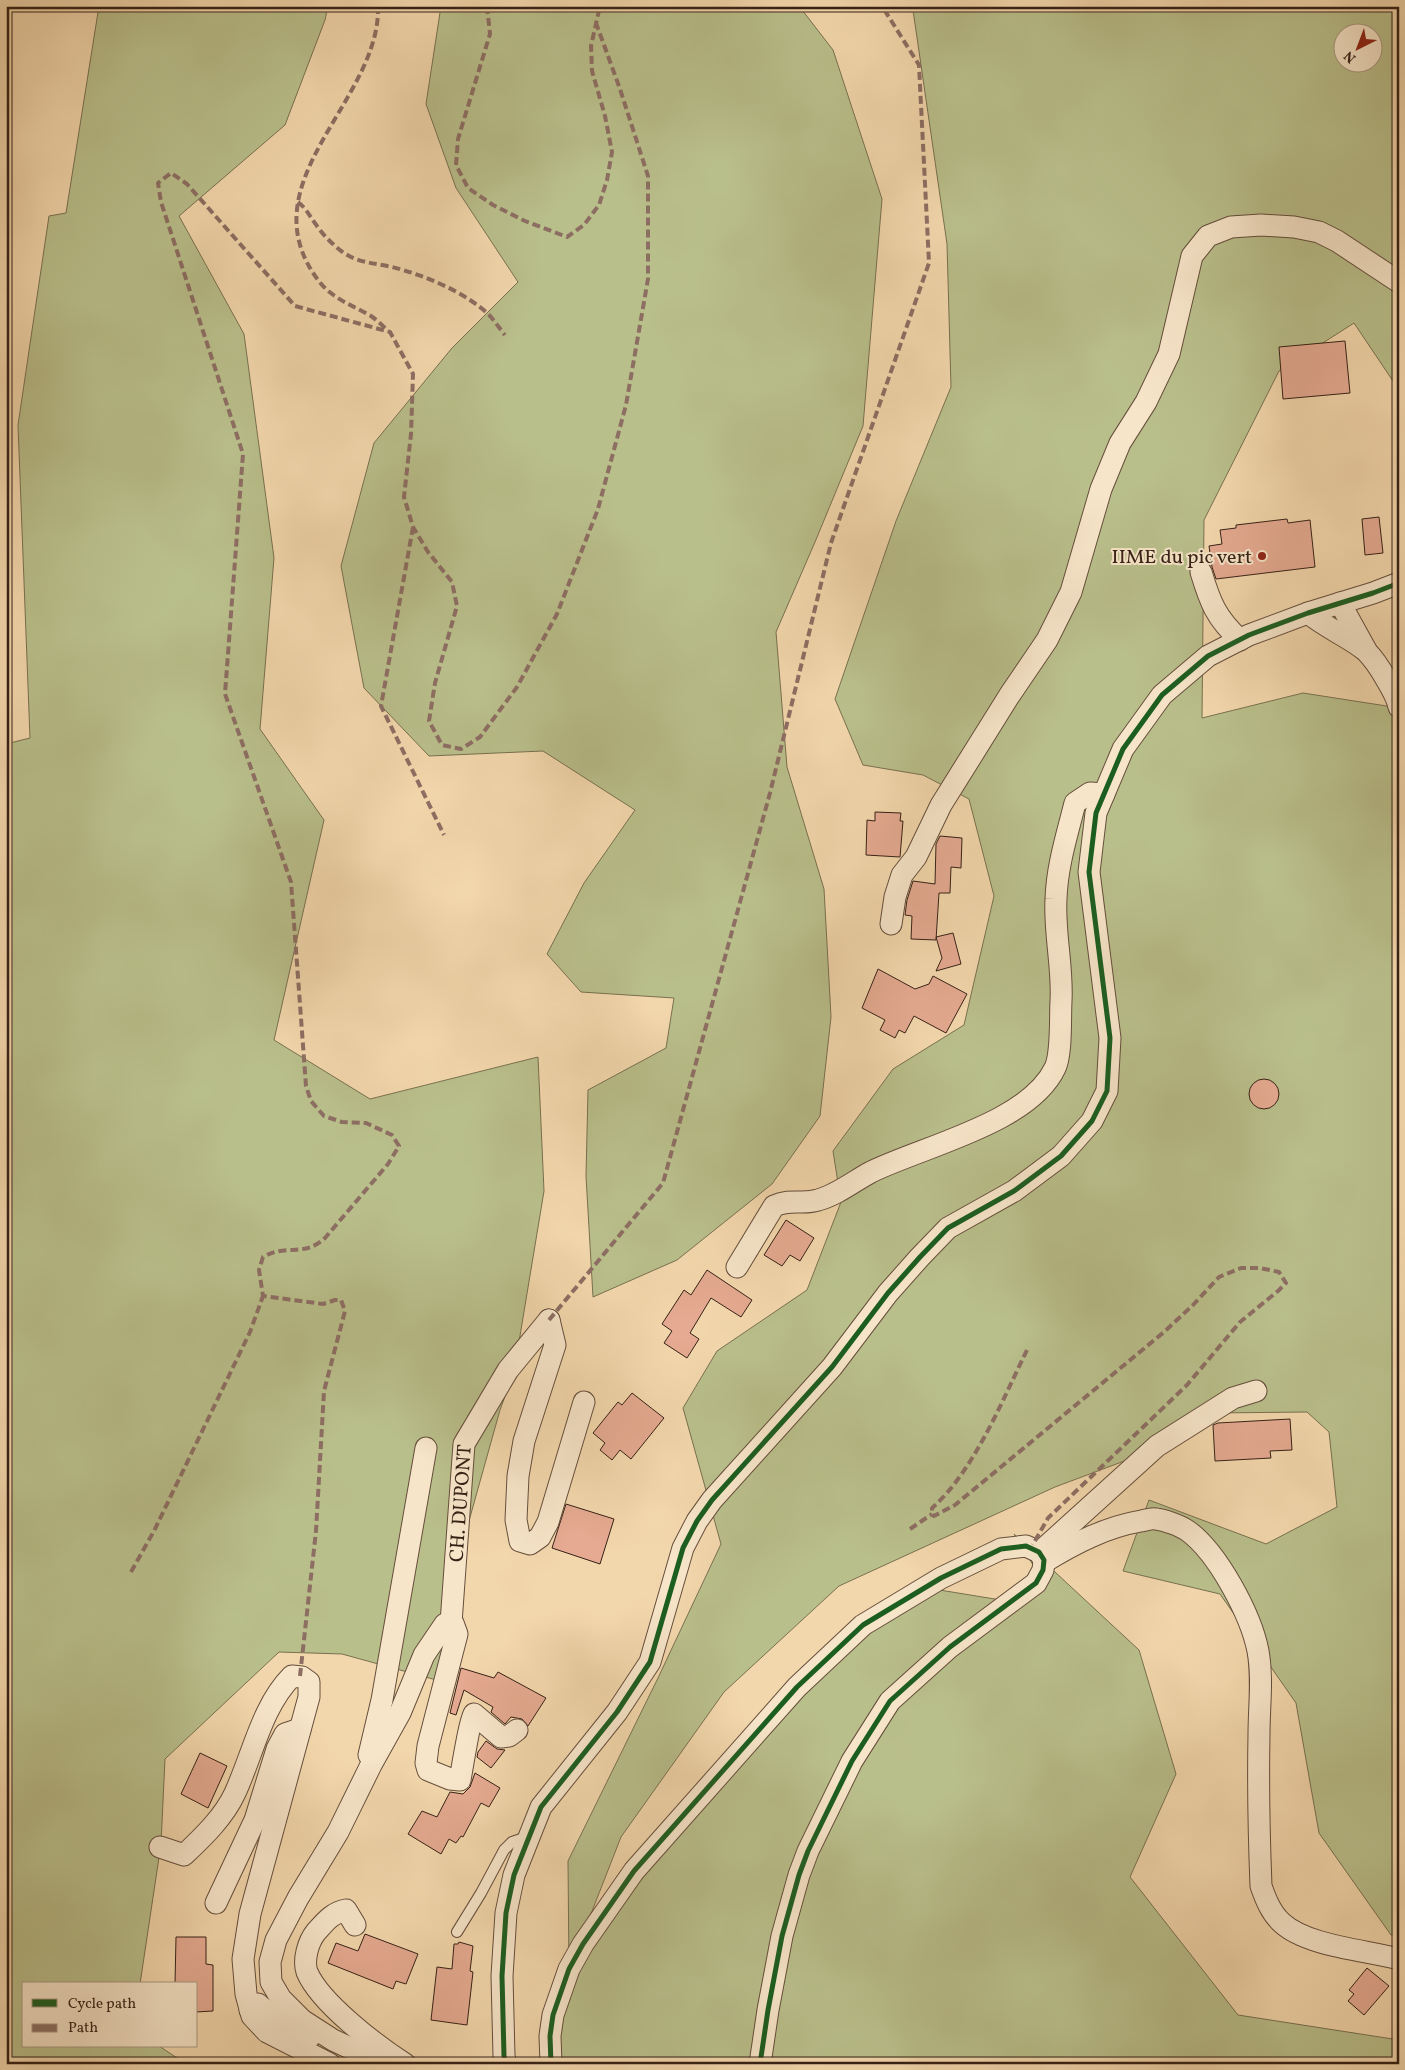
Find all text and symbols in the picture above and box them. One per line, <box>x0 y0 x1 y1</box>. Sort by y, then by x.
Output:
north arrow <box>1332 22 1382 72</box>
text: N <box>1340 46 1360 67</box>
place label: IIME du pic vert <box>1112 544 1252 572</box>
marker: IIME du pic vert <box>1256 550 1268 562</box>
street label: CH. DUPONT <box>443 1443 480 1563</box>
legend <box>22 1982 198 2048</box>
text: Cycle path <box>68 1994 136 2015</box>
text: Path <box>68 2018 98 2039</box>

